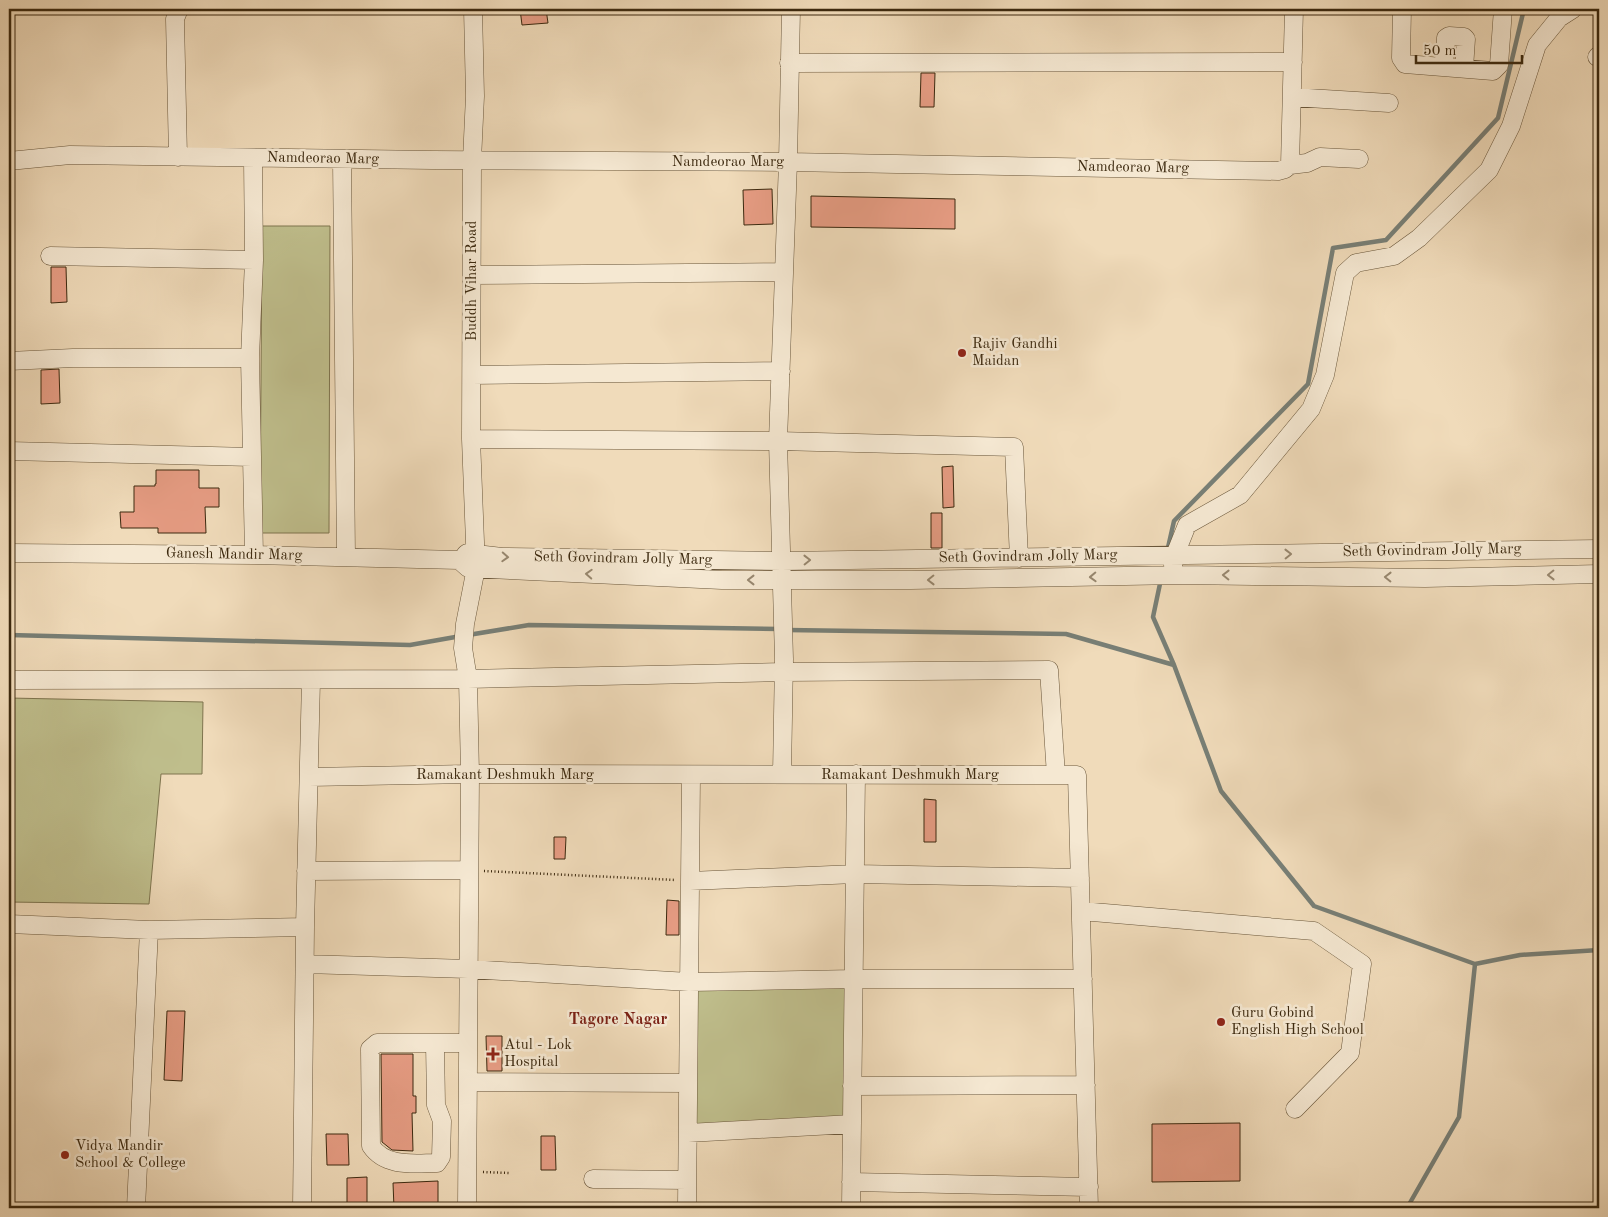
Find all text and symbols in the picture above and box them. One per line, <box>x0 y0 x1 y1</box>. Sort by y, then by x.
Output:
scale bar <box>1416 32 1522 64</box>
text: 50 m <box>1423 44 1457 59</box>
street label: Namdeorao Marg <box>267 151 379 167</box>
street label: Namdeorao Marg <box>672 155 784 170</box>
street label: Namdeorao Marg <box>1077 160 1189 176</box>
street label: Buddh Vihar Road <box>465 220 480 341</box>
place label: Rajiv Gandhi Maidan <box>972 337 1058 369</box>
marker: Rajiv Gandhi Maidan <box>956 347 968 359</box>
street label: Seth Govindram Jolly Marg <box>1342 542 1522 560</box>
street label: Ganesh Mandir Marg <box>166 546 302 564</box>
street label: Seth Govindram Jolly Marg <box>938 548 1118 566</box>
one-way arrow <box>1284 549 1292 559</box>
street label: Seth Govindram Jolly Marg <box>533 550 713 568</box>
one-way arrow <box>501 551 509 562</box>
one-way arrow <box>804 555 811 565</box>
one-way arrow <box>584 568 592 579</box>
one-way arrow <box>1221 570 1229 581</box>
one-way arrow <box>1546 570 1554 581</box>
one-way arrow <box>1089 572 1097 582</box>
one-way arrow <box>1384 572 1392 582</box>
one-way arrow <box>747 575 754 585</box>
one-way arrow <box>927 575 934 585</box>
street label: Ramakant Deshmukh Marg <box>416 768 594 783</box>
street label: Ramakant Deshmukh Marg <box>821 768 999 783</box>
place label: Guru Gobind English High School <box>1231 1006 1364 1038</box>
district label: Tagore Nagar <box>569 1012 668 1028</box>
marker: Guru Gobind English High School <box>1215 1016 1227 1028</box>
place label: Atul - Lok Hospital <box>504 1038 572 1070</box>
marker: Atul - Lok Hospital <box>486 1047 500 1061</box>
place label: Vidya Mandir School & College <box>75 1139 186 1171</box>
marker: Vidya Mandir School & College <box>59 1149 71 1161</box>

